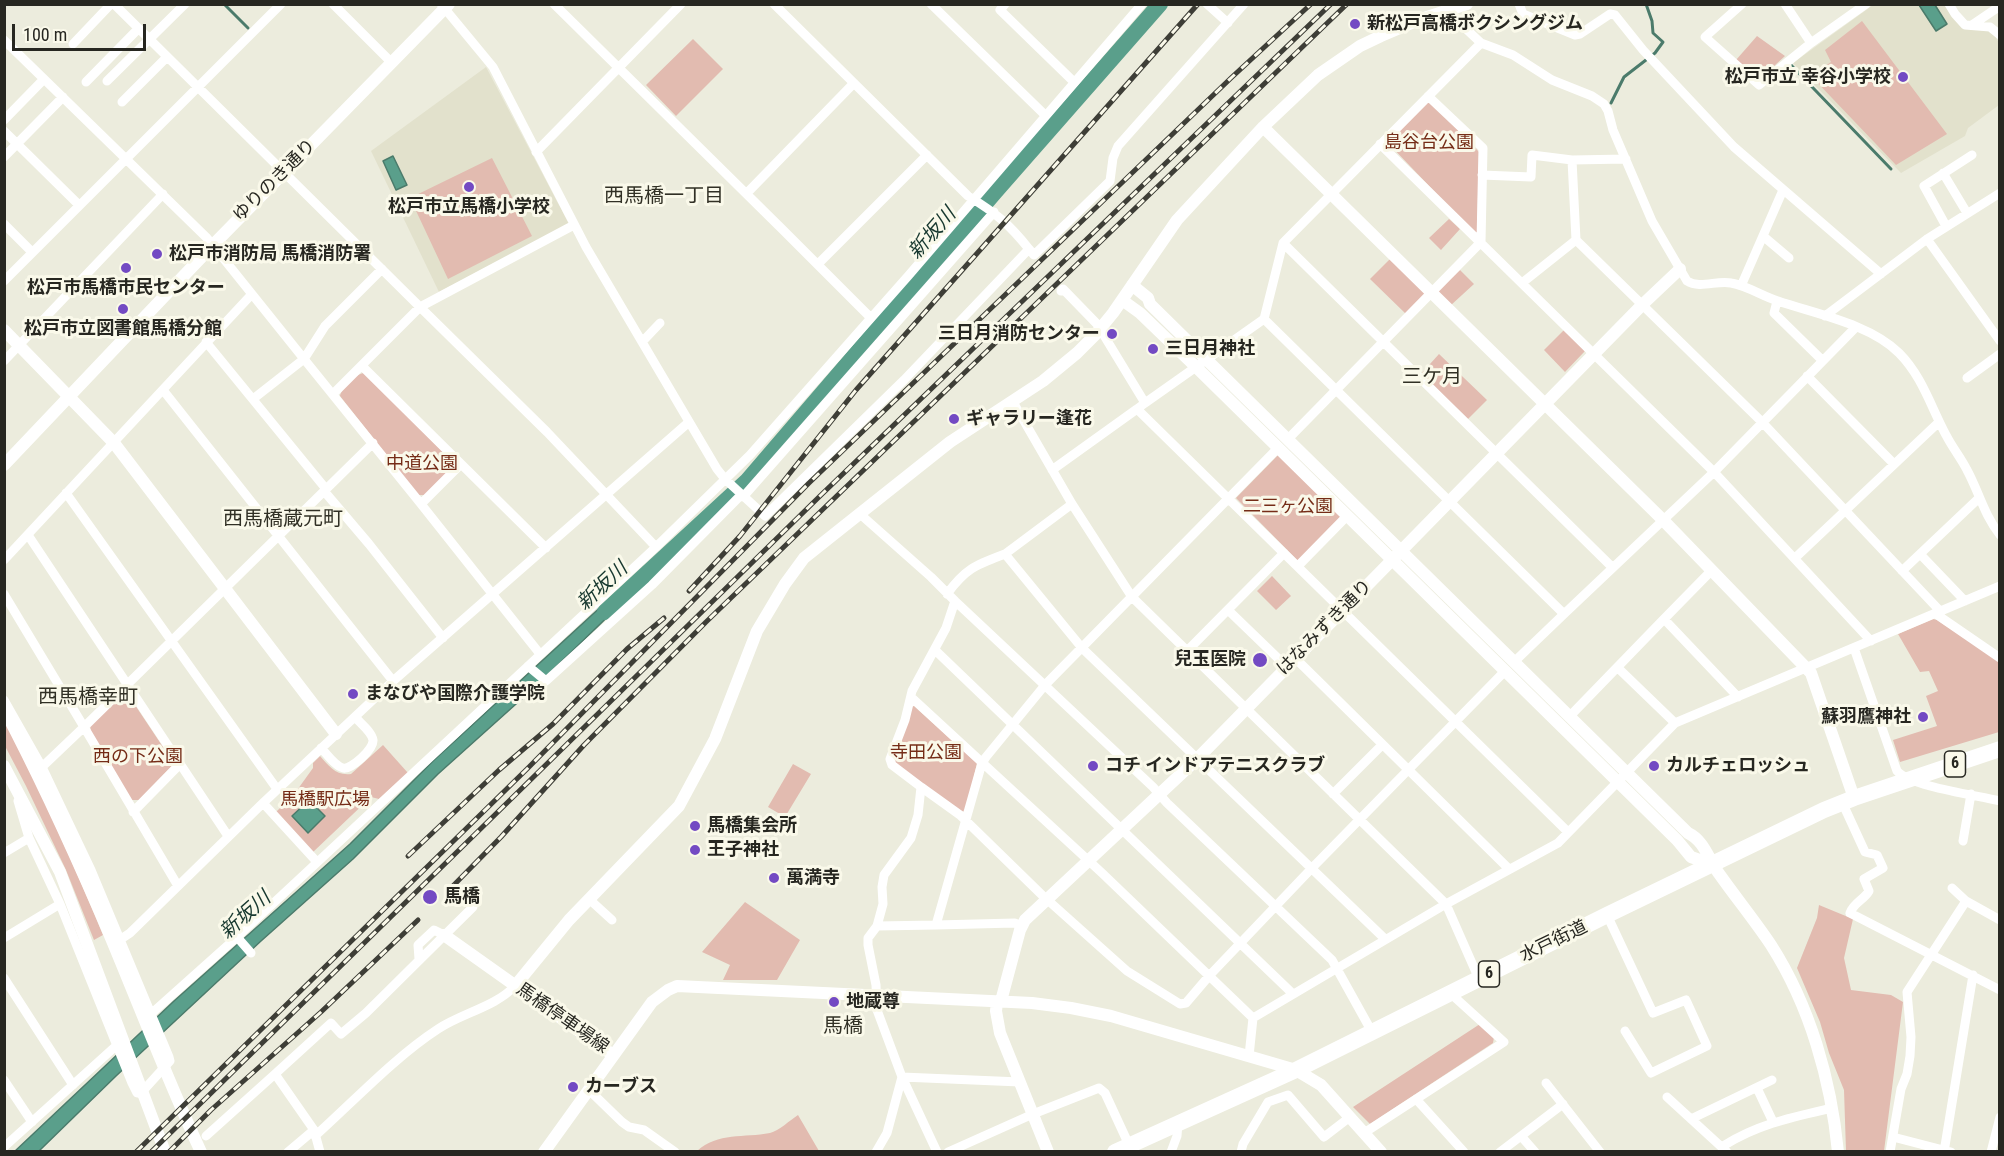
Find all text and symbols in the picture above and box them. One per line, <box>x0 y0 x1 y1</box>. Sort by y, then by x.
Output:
scale bar <box>15 12 148 50</box>
place label: 新松戸高橋ボクシングジム <box>1367 13 1583 35</box>
marker: 新松戸高橋ボクシングジム <box>1348 17 1362 31</box>
text: 100 m <box>23 24 67 45</box>
place label: 松戸市立 幸谷小学校 <box>1725 66 1891 88</box>
marker: 松戸市立 幸谷小学校 <box>1896 70 1910 84</box>
park label: 島谷台公園 <box>1384 132 1474 154</box>
street label: ゆりのき通り <box>229 135 321 227</box>
marker: 松戸市立馬橋小学校 <box>462 180 476 194</box>
district label: 西馬橋一丁目 <box>604 185 724 209</box>
place label: 松戸市立馬橋小学校 <box>388 196 550 218</box>
water label: 新坂川 <box>904 203 962 265</box>
place label: 松戸市消防局 馬橋消防署 <box>169 243 371 265</box>
marker: 松戸市消防局 馬橋消防署 <box>150 247 164 261</box>
marker: 松戸市馬橋市民センター <box>119 261 133 275</box>
place label: 松戸市馬橋市民センター <box>27 277 225 299</box>
marker: 松戸市立図書館馬橋分館 <box>116 302 130 316</box>
place label: 松戸市立図書館馬橋分館 <box>24 318 222 340</box>
place label: 三日月消防センター <box>938 323 1100 345</box>
marker: 三日月消防センター <box>1105 327 1119 341</box>
place label: 三日月神社 <box>1165 338 1255 360</box>
marker: 三日月神社 <box>1146 342 1160 356</box>
district label: 三ケ月 <box>1402 366 1462 390</box>
place label: ギャラリー逢花 <box>966 408 1092 430</box>
marker: ギャラリー逢花 <box>947 412 961 426</box>
park label: 中道公園 <box>386 453 458 475</box>
park label: 二三ヶ公園 <box>1243 496 1333 518</box>
district label: 西馬橋蔵元町 <box>223 508 343 532</box>
water label: 新坂川 <box>573 558 633 616</box>
street label: はなみずき通り <box>1273 576 1377 680</box>
place label: 兒玉医院 <box>1174 649 1246 671</box>
marker: 兒玉医院 <box>1251 651 1269 669</box>
place label: まなびや国際介護学院 <box>365 683 545 705</box>
district label: 西馬橋幸町 <box>38 686 138 710</box>
marker: まなびや国際介護学院 <box>346 687 360 701</box>
place label: 蘇羽鷹神社 <box>1821 706 1911 728</box>
marker: 蘇羽鷹神社 <box>1916 710 1930 724</box>
park label: 寺田公園 <box>890 742 962 764</box>
park label: 西の下公園 <box>93 746 183 768</box>
road number: 6 <box>1944 751 1966 777</box>
place label: コチ インドアテニスクラブ <box>1105 755 1325 777</box>
place label: カルチェロッシュ <box>1666 755 1810 777</box>
marker: コチ インドアテニスクラブ <box>1086 759 1100 773</box>
marker: カルチェロッシュ <box>1647 759 1661 773</box>
park label: 馬橋駅広場 <box>280 789 370 811</box>
place label: 馬橋集会所 <box>707 815 797 837</box>
marker: 馬橋集会所 <box>688 819 702 833</box>
place label: 王子神社 <box>707 839 779 861</box>
marker: 王子神社 <box>688 843 702 857</box>
place label: 萬満寺 <box>786 867 840 889</box>
marker: 萬満寺 <box>767 871 781 885</box>
place label: 馬橋 <box>444 886 480 908</box>
water label: 新坂川 <box>216 887 276 945</box>
marker: 馬橋 <box>421 888 439 906</box>
street label: 水戸街道 <box>1517 917 1591 967</box>
road number: 6 <box>1478 961 1500 987</box>
street label: 馬橋停車場線 <box>512 979 612 1059</box>
place label: 地蔵尊 <box>846 991 900 1013</box>
marker: 地蔵尊 <box>827 995 841 1009</box>
district label: 馬橋 <box>823 1015 863 1039</box>
place label: カーブス <box>585 1076 657 1098</box>
marker: カーブス <box>566 1080 580 1094</box>

